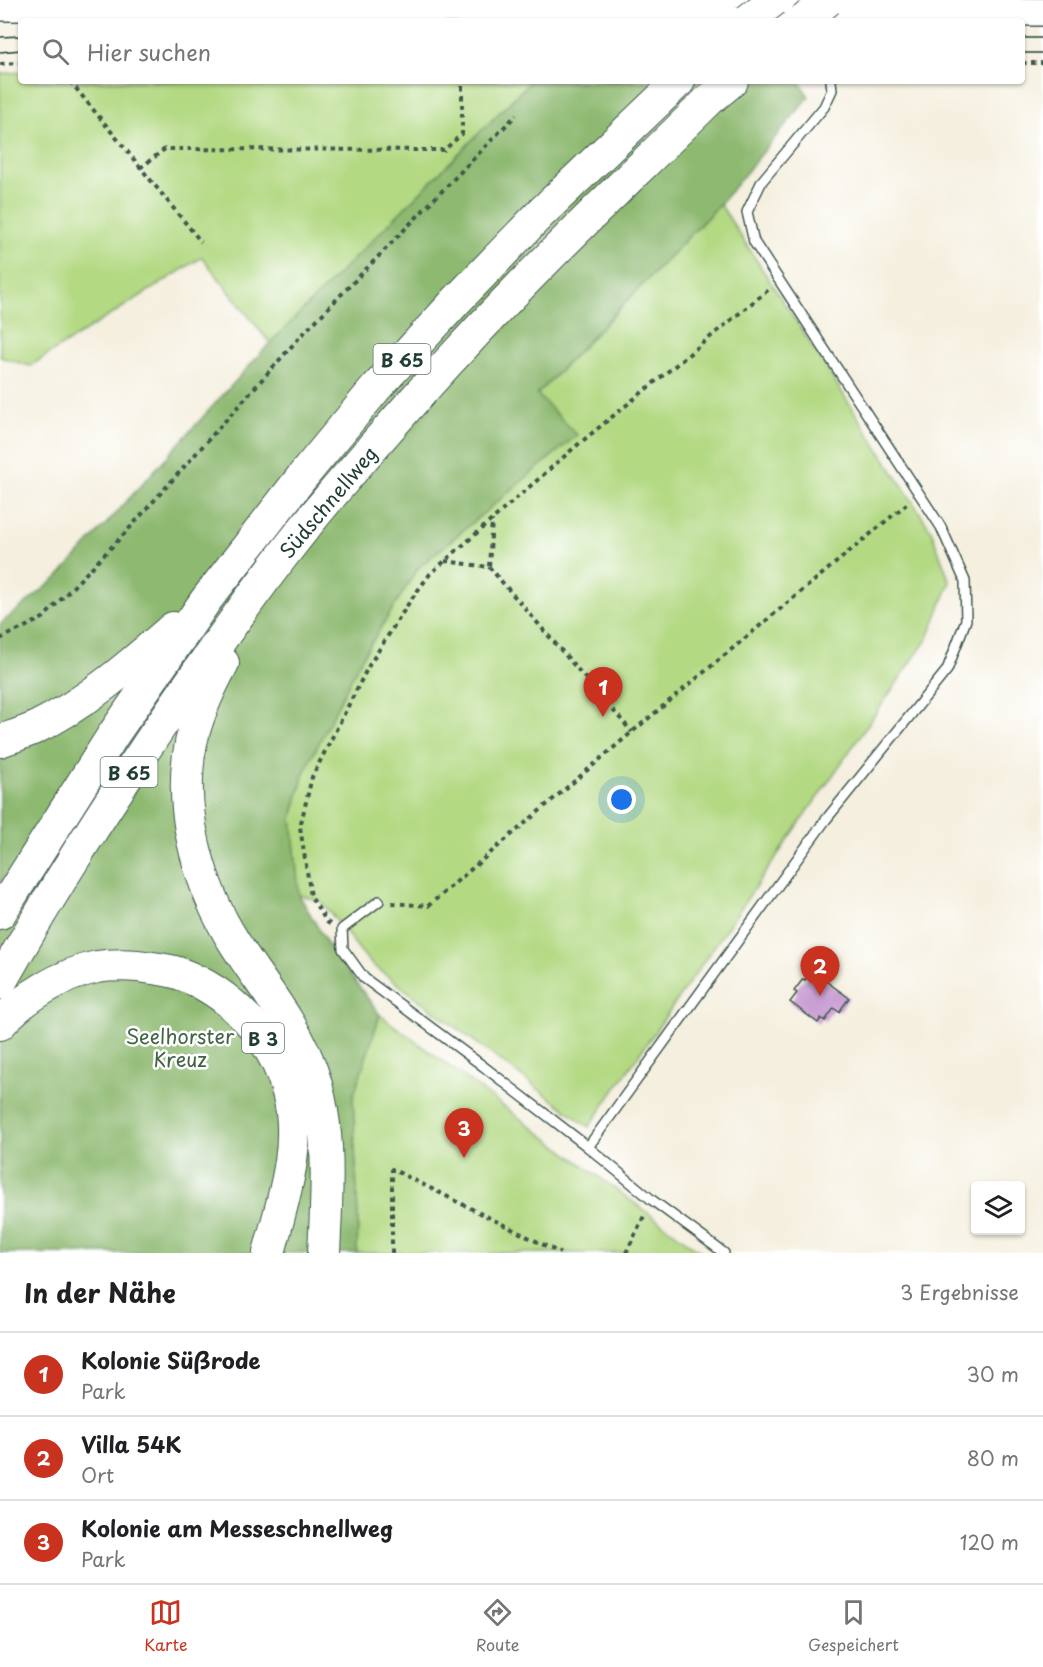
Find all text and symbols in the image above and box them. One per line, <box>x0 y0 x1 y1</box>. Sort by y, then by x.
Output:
search box <box>18 18 1025 84</box>
icon: search <box>39 35 72 68</box>
text: Hier suchen <box>87 35 211 68</box>
road number: B 65 <box>374 344 430 374</box>
street label: Südschnellweg <box>272 439 384 565</box>
pin: 1 <box>584 668 622 717</box>
road number: B 65 <box>100 757 158 787</box>
your location <box>607 785 636 814</box>
pin: 2 <box>800 946 840 996</box>
park label: Seelhorster Kreuz <box>126 1021 235 1074</box>
road number: B 3 <box>242 1023 284 1053</box>
pin: 3 <box>444 1108 484 1158</box>
map controls <box>971 1181 1025 1235</box>
button: layers <box>971 1181 1025 1235</box>
text: In der Nähe <box>24 1273 176 1312</box>
text: 3 Ergebnisse <box>900 1277 1019 1307</box>
text: Kolonie Süßrode <box>81 1343 260 1376</box>
text: 1 <box>39 1359 48 1389</box>
text: 30 m <box>966 1359 1019 1389</box>
text: Park <box>81 1376 126 1406</box>
text: Villa 54K <box>81 1427 181 1460</box>
text: 2 <box>36 1443 51 1473</box>
text: 80 m <box>967 1443 1019 1473</box>
text: Ort <box>81 1460 114 1490</box>
text: Kolonie am Messeschnellweg <box>81 1511 393 1544</box>
text: 3 <box>37 1527 50 1557</box>
text: 120 m <box>960 1527 1019 1557</box>
text: Park <box>81 1544 126 1574</box>
tab: Karte <box>144 1596 187 1656</box>
tab: Route <box>476 1596 520 1656</box>
tab: Gespeichert <box>808 1596 899 1656</box>

